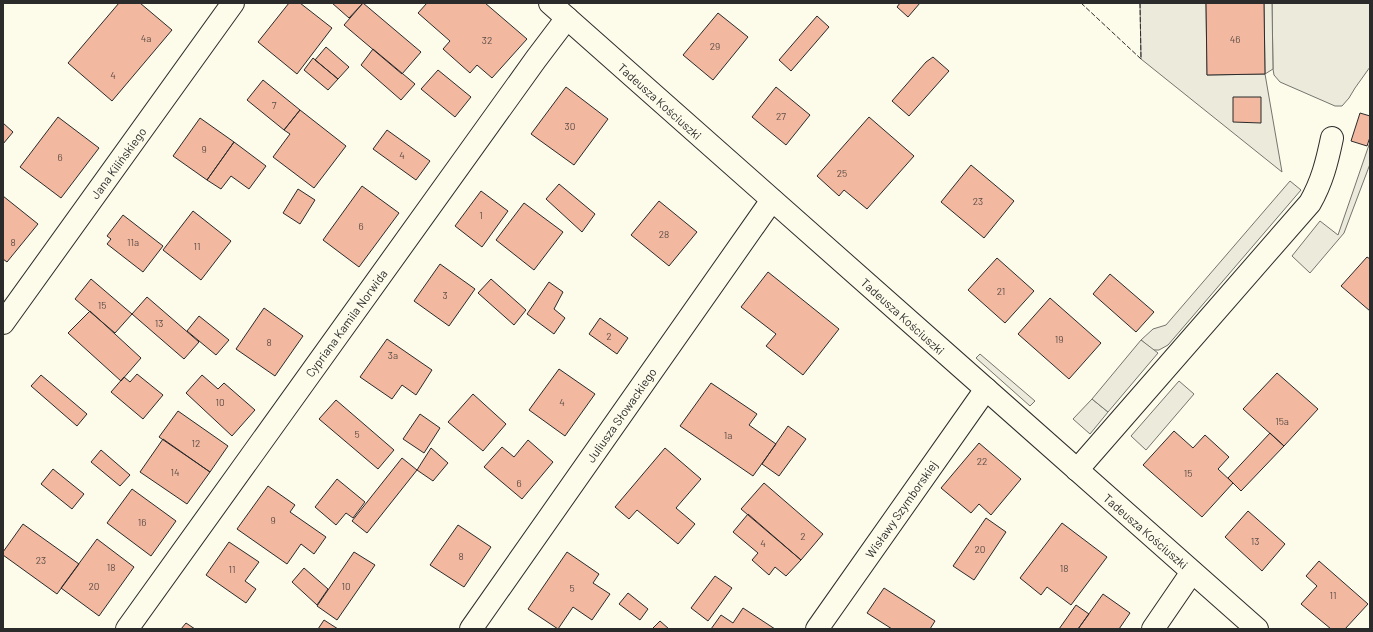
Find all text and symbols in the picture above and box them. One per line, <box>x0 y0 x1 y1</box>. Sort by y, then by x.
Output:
house number: 4a <box>141 32 151 44</box>
house number: 46 <box>1230 33 1240 45</box>
house number: 32 <box>482 34 492 46</box>
house number: 29 <box>710 40 720 52</box>
street label: Tadeusza Kościuszki <box>615 60 705 142</box>
house number: 4 <box>110 69 116 81</box>
house number: 7 <box>272 99 277 111</box>
house number: 27 <box>776 110 786 122</box>
house number: 30 <box>565 120 575 132</box>
street label: Jana Kilińskiego <box>87 125 149 201</box>
house number: 9 <box>201 143 207 155</box>
house number: 4 <box>399 149 405 161</box>
house number: 6 <box>57 151 63 163</box>
house number: 25 <box>837 167 847 179</box>
house number: 23 <box>973 195 983 207</box>
house number: 1 <box>479 209 483 221</box>
house number: 6 <box>358 220 364 232</box>
house number: 28 <box>659 228 669 240</box>
house number: 8 <box>10 236 16 248</box>
house number: 11a <box>127 236 139 248</box>
house number: 11 <box>193 240 201 252</box>
street label: Cypriana Kamila Norwida <box>302 267 390 379</box>
street label: Tadeusza Kościuszki <box>858 275 948 357</box>
house number: 21 <box>997 285 1005 297</box>
house number: 3 <box>442 289 448 301</box>
house number: 15 <box>98 299 106 311</box>
house number: 13 <box>155 317 163 329</box>
house number: 2 <box>606 330 612 342</box>
house number: 19 <box>1055 333 1063 345</box>
house number: 8 <box>266 336 272 348</box>
house number: 3a <box>388 349 398 361</box>
street label: Juliusza Słowackiego <box>583 365 659 465</box>
house number: 10 <box>215 396 225 408</box>
house number: 4 <box>559 396 565 408</box>
house number: 15a <box>1275 415 1289 427</box>
house number: 5 <box>354 428 360 440</box>
house number: 1a <box>724 429 732 441</box>
house number: 12 <box>192 437 200 449</box>
house number: 22 <box>977 455 987 467</box>
street label: Wisławy Szymborskiej <box>862 458 940 560</box>
house number: 14 <box>170 466 180 478</box>
house number: 15 <box>1184 467 1192 479</box>
house number: 6 <box>516 477 522 489</box>
street label: Tadeusza Kościuszki <box>1101 491 1191 571</box>
house number: 9 <box>270 514 276 526</box>
house number: 16 <box>138 516 146 528</box>
house number: 2 <box>800 530 806 542</box>
house number: 13 <box>1251 535 1259 547</box>
house number: 4 <box>760 537 766 549</box>
house number: 20 <box>974 543 986 555</box>
house number: 8 <box>458 550 464 562</box>
house number: 23 <box>36 554 46 566</box>
house number: 18 <box>107 561 115 573</box>
house number: 18 <box>1060 562 1068 574</box>
house number: 11 <box>228 563 236 575</box>
house number: 20 <box>88 580 100 592</box>
house number: 10 <box>341 580 351 592</box>
house number: 5 <box>569 582 575 594</box>
house number: 11 <box>1329 589 1337 601</box>

